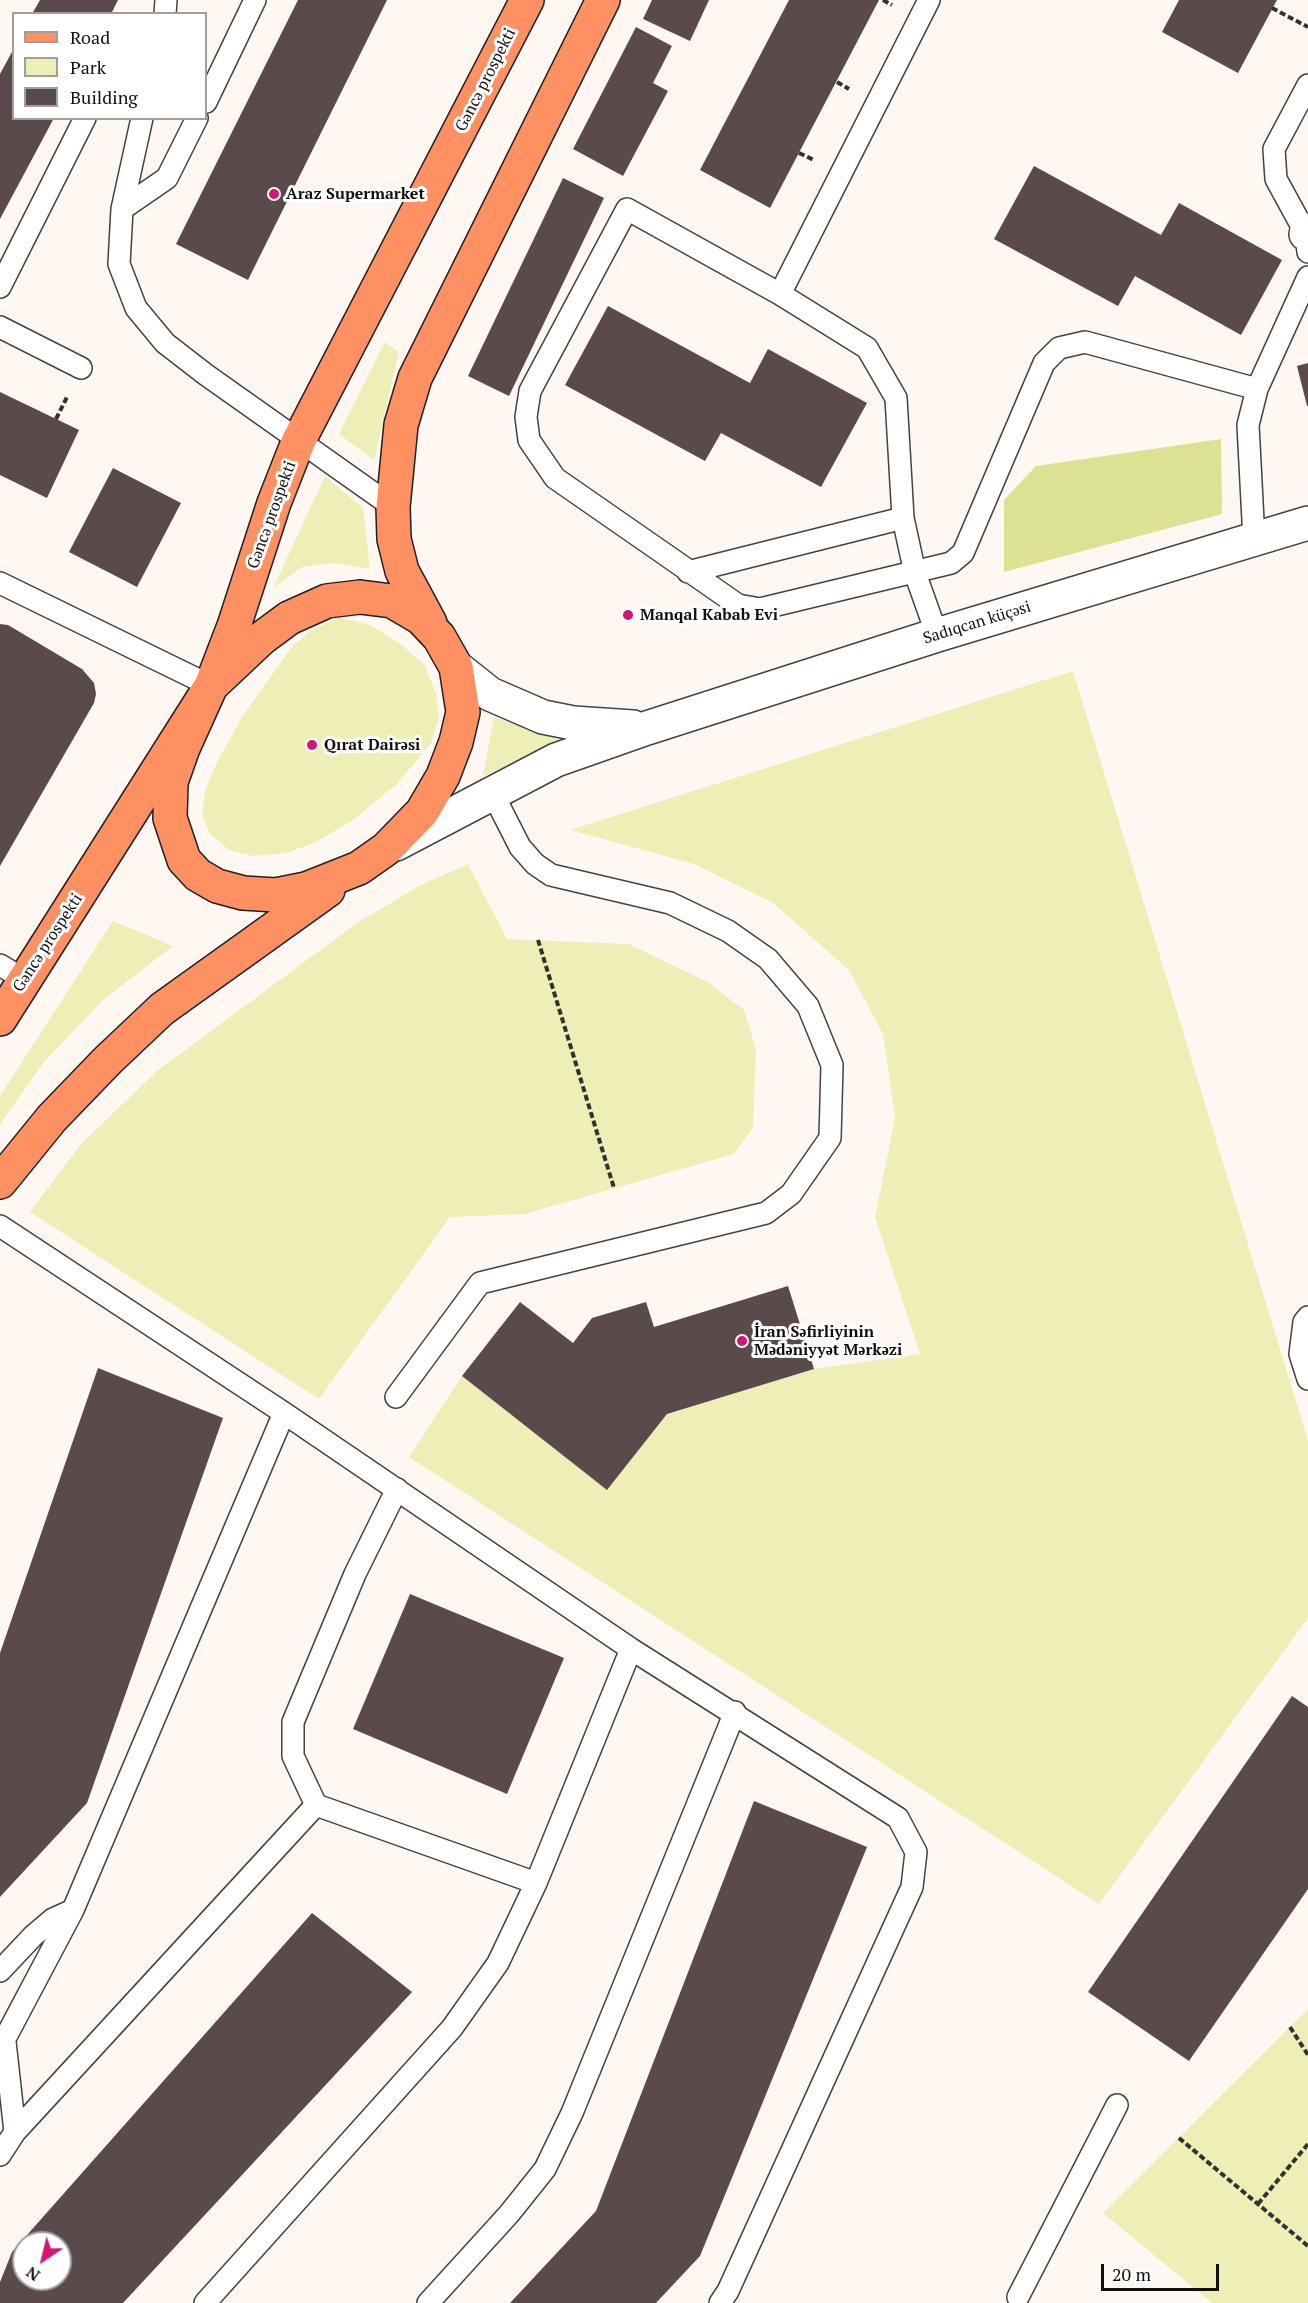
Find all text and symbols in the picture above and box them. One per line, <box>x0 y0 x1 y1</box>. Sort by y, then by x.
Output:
legend <box>12 12 207 120</box>
text: Road <box>70 25 110 49</box>
street label: Gəncə prospekti <box>452 25 520 135</box>
text: Park <box>70 55 106 79</box>
text: Building <box>70 85 138 109</box>
place label: Araz Supermarket <box>286 184 425 204</box>
marker: Araz Supermarket <box>267 187 281 201</box>
street label: Gəncə prospekti <box>244 459 300 571</box>
street label: Sadıqcan küçəsi <box>921 597 1033 649</box>
place label: Manqal Kabab Evi <box>640 605 778 625</box>
marker: Manqal Kabab Evi <box>621 608 635 622</box>
place label: Qırat Dairəsi <box>324 735 420 755</box>
marker: Qırat Dairəsi <box>305 738 319 752</box>
street label: Gəncə prospekti <box>9 890 87 996</box>
place label: İran Səfirliyinin Mədəniyyət Mərkəzi <box>754 1322 902 1360</box>
marker: İran Səfirliyinin Mədəniyyət Mərkəzi <box>735 1334 749 1348</box>
north arrow <box>12 2231 72 2291</box>
scale bar <box>1104 2252 1222 2290</box>
text: N <box>22 2262 44 2287</box>
text: 20 m <box>1112 2262 1151 2286</box>

